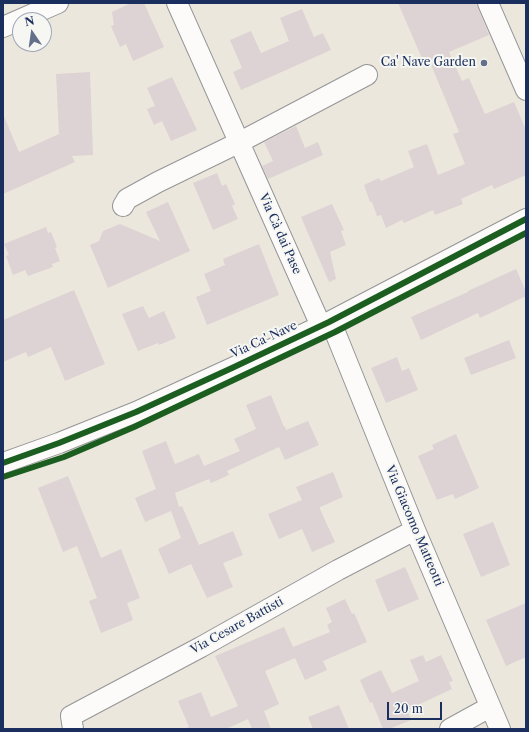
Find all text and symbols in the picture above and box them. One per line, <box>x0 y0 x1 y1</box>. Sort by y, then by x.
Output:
north arrow <box>12 12 52 52</box>
text: N <box>23 13 36 29</box>
place label: Ca' Nave Garden <box>381 56 476 70</box>
marker: Ca' Nave Garden <box>479 58 489 68</box>
street label: Via Cà dai Pase <box>256 191 304 277</box>
street label: Via Ca' Nave <box>229 318 299 362</box>
street label: Via Giacomo Matteotti <box>382 463 446 589</box>
street label: Via Cesare Battisti <box>188 594 286 658</box>
scale bar <box>389 694 444 720</box>
text: 20 m <box>394 701 423 716</box>

